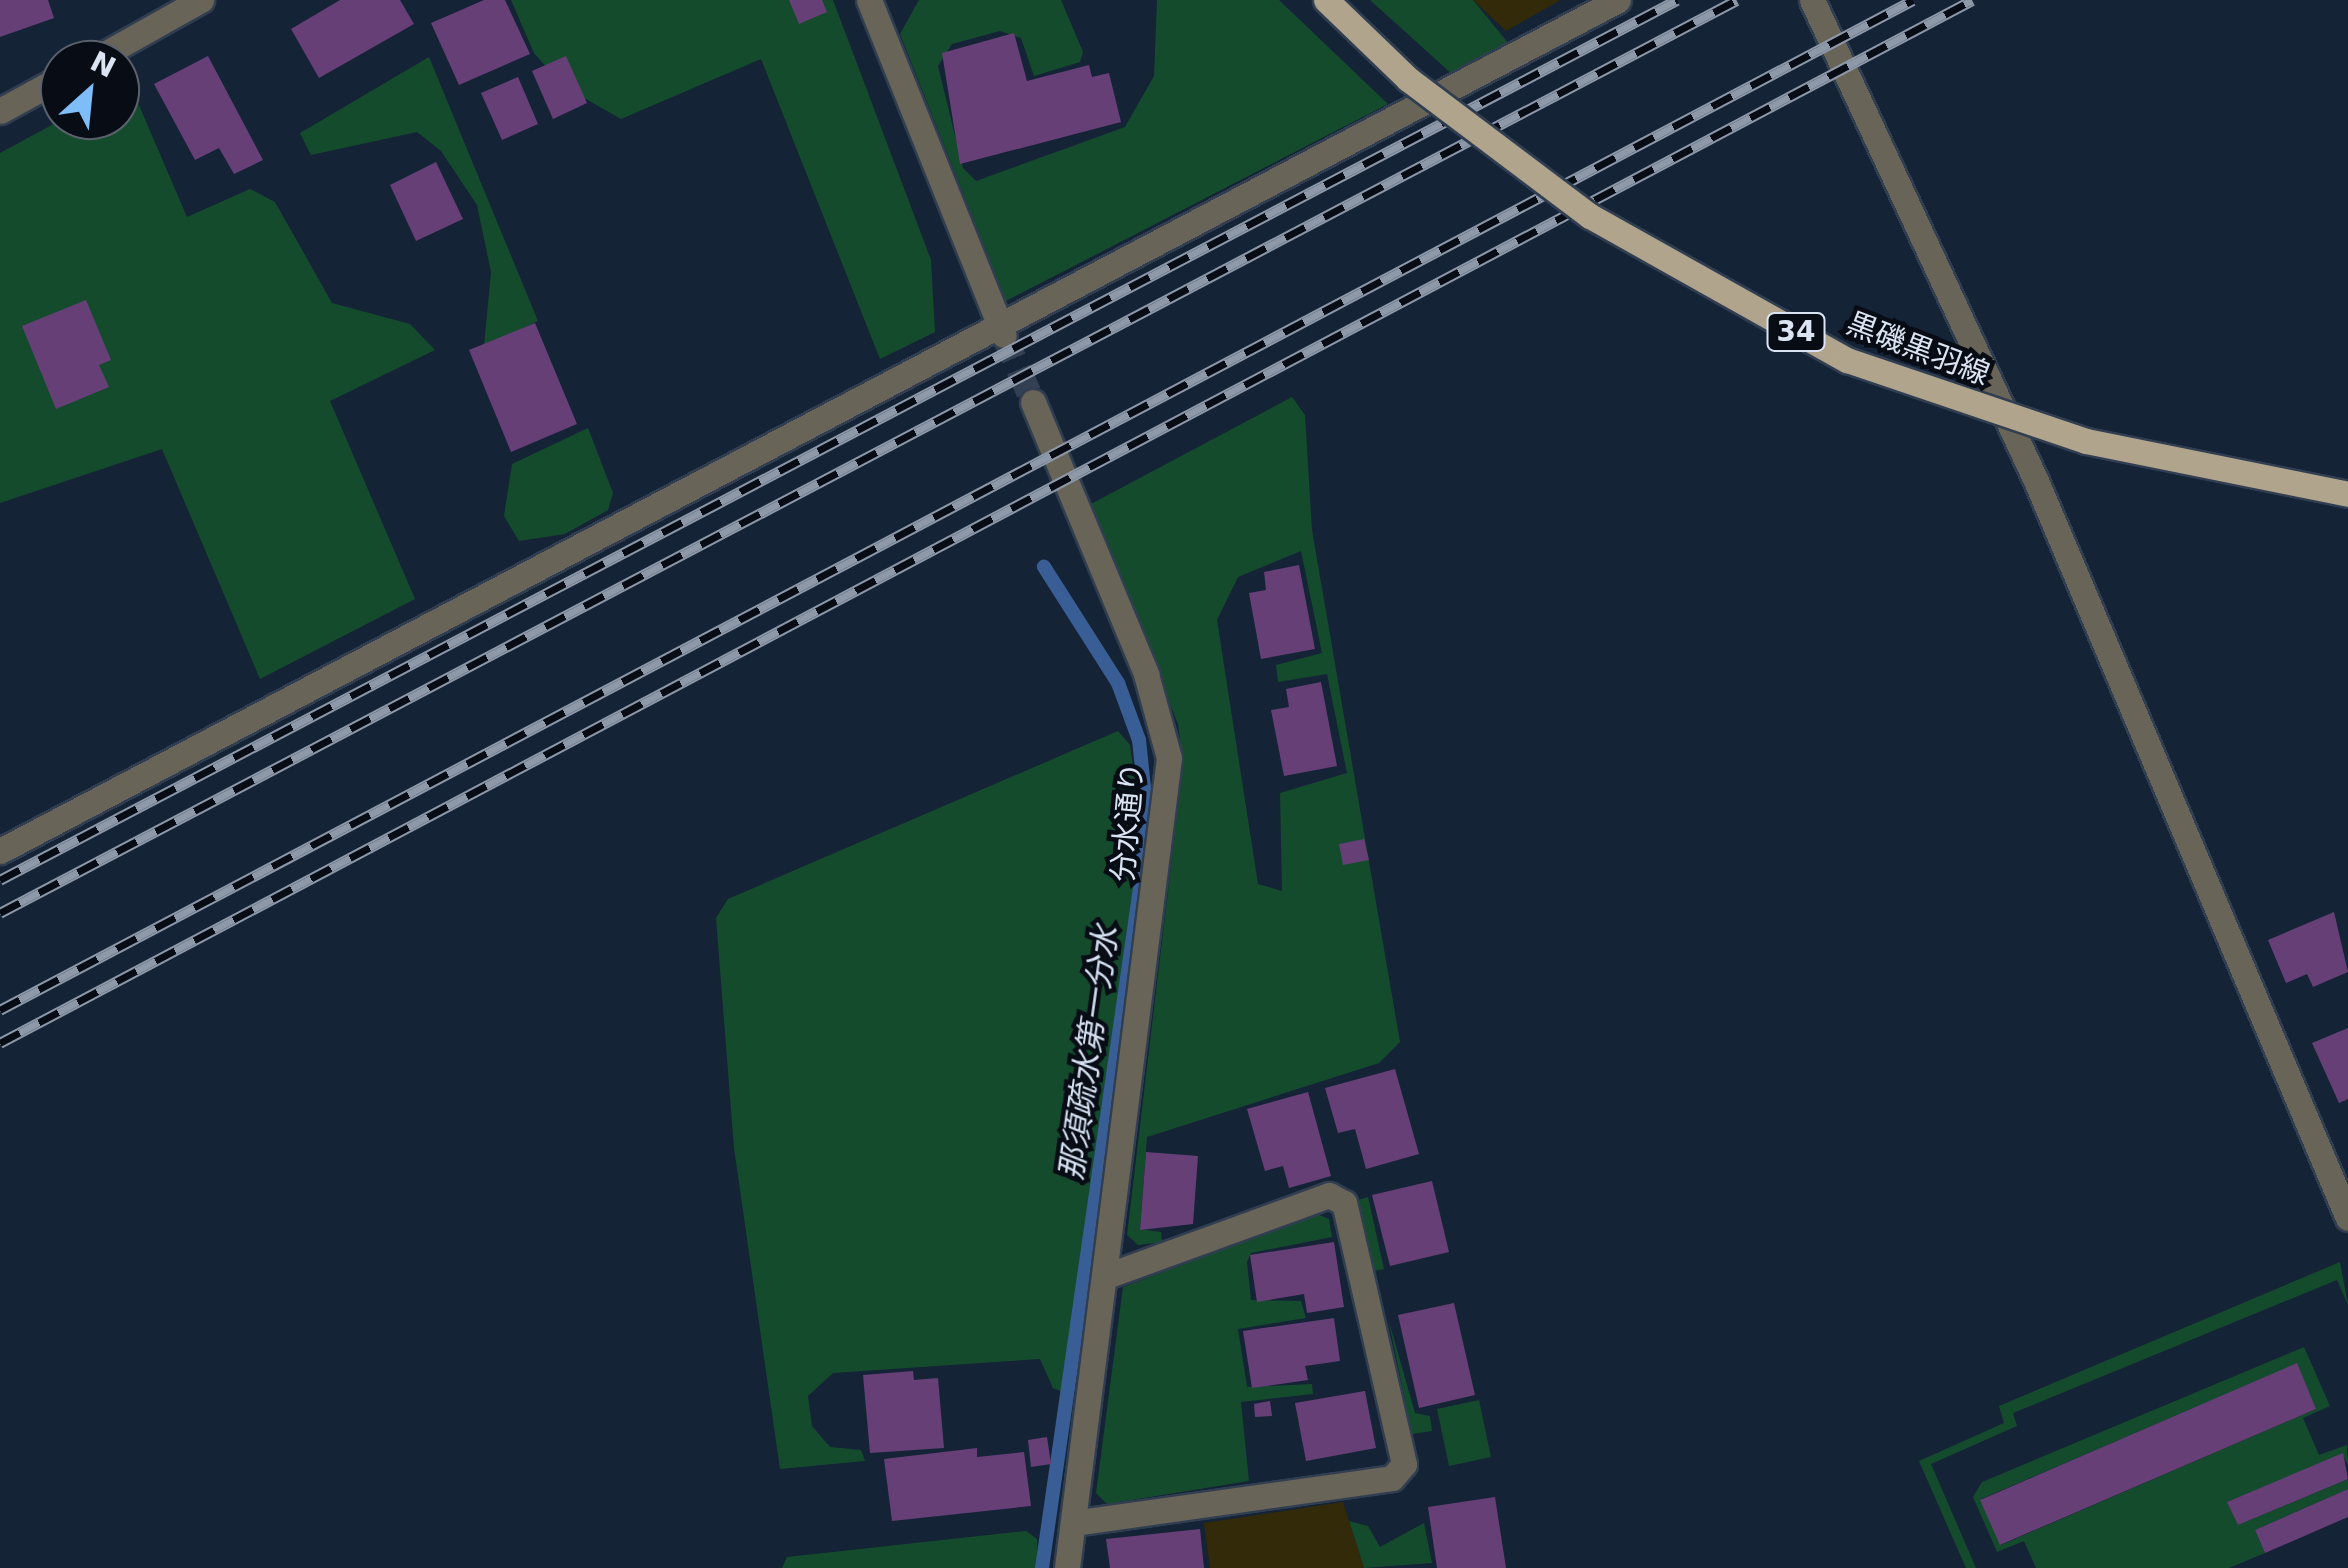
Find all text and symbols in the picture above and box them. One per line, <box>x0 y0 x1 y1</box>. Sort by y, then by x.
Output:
north arrow <box>40 40 140 140</box>
text: N <box>85 45 121 85</box>
street label: 黒磯黒羽線 <box>1842 305 1994 393</box>
road number: 34 <box>1766 309 1826 355</box>
street label: 分水通り <box>1105 761 1151 883</box>
water label: 那須疏水第一分水 <box>1052 924 1126 1182</box>

